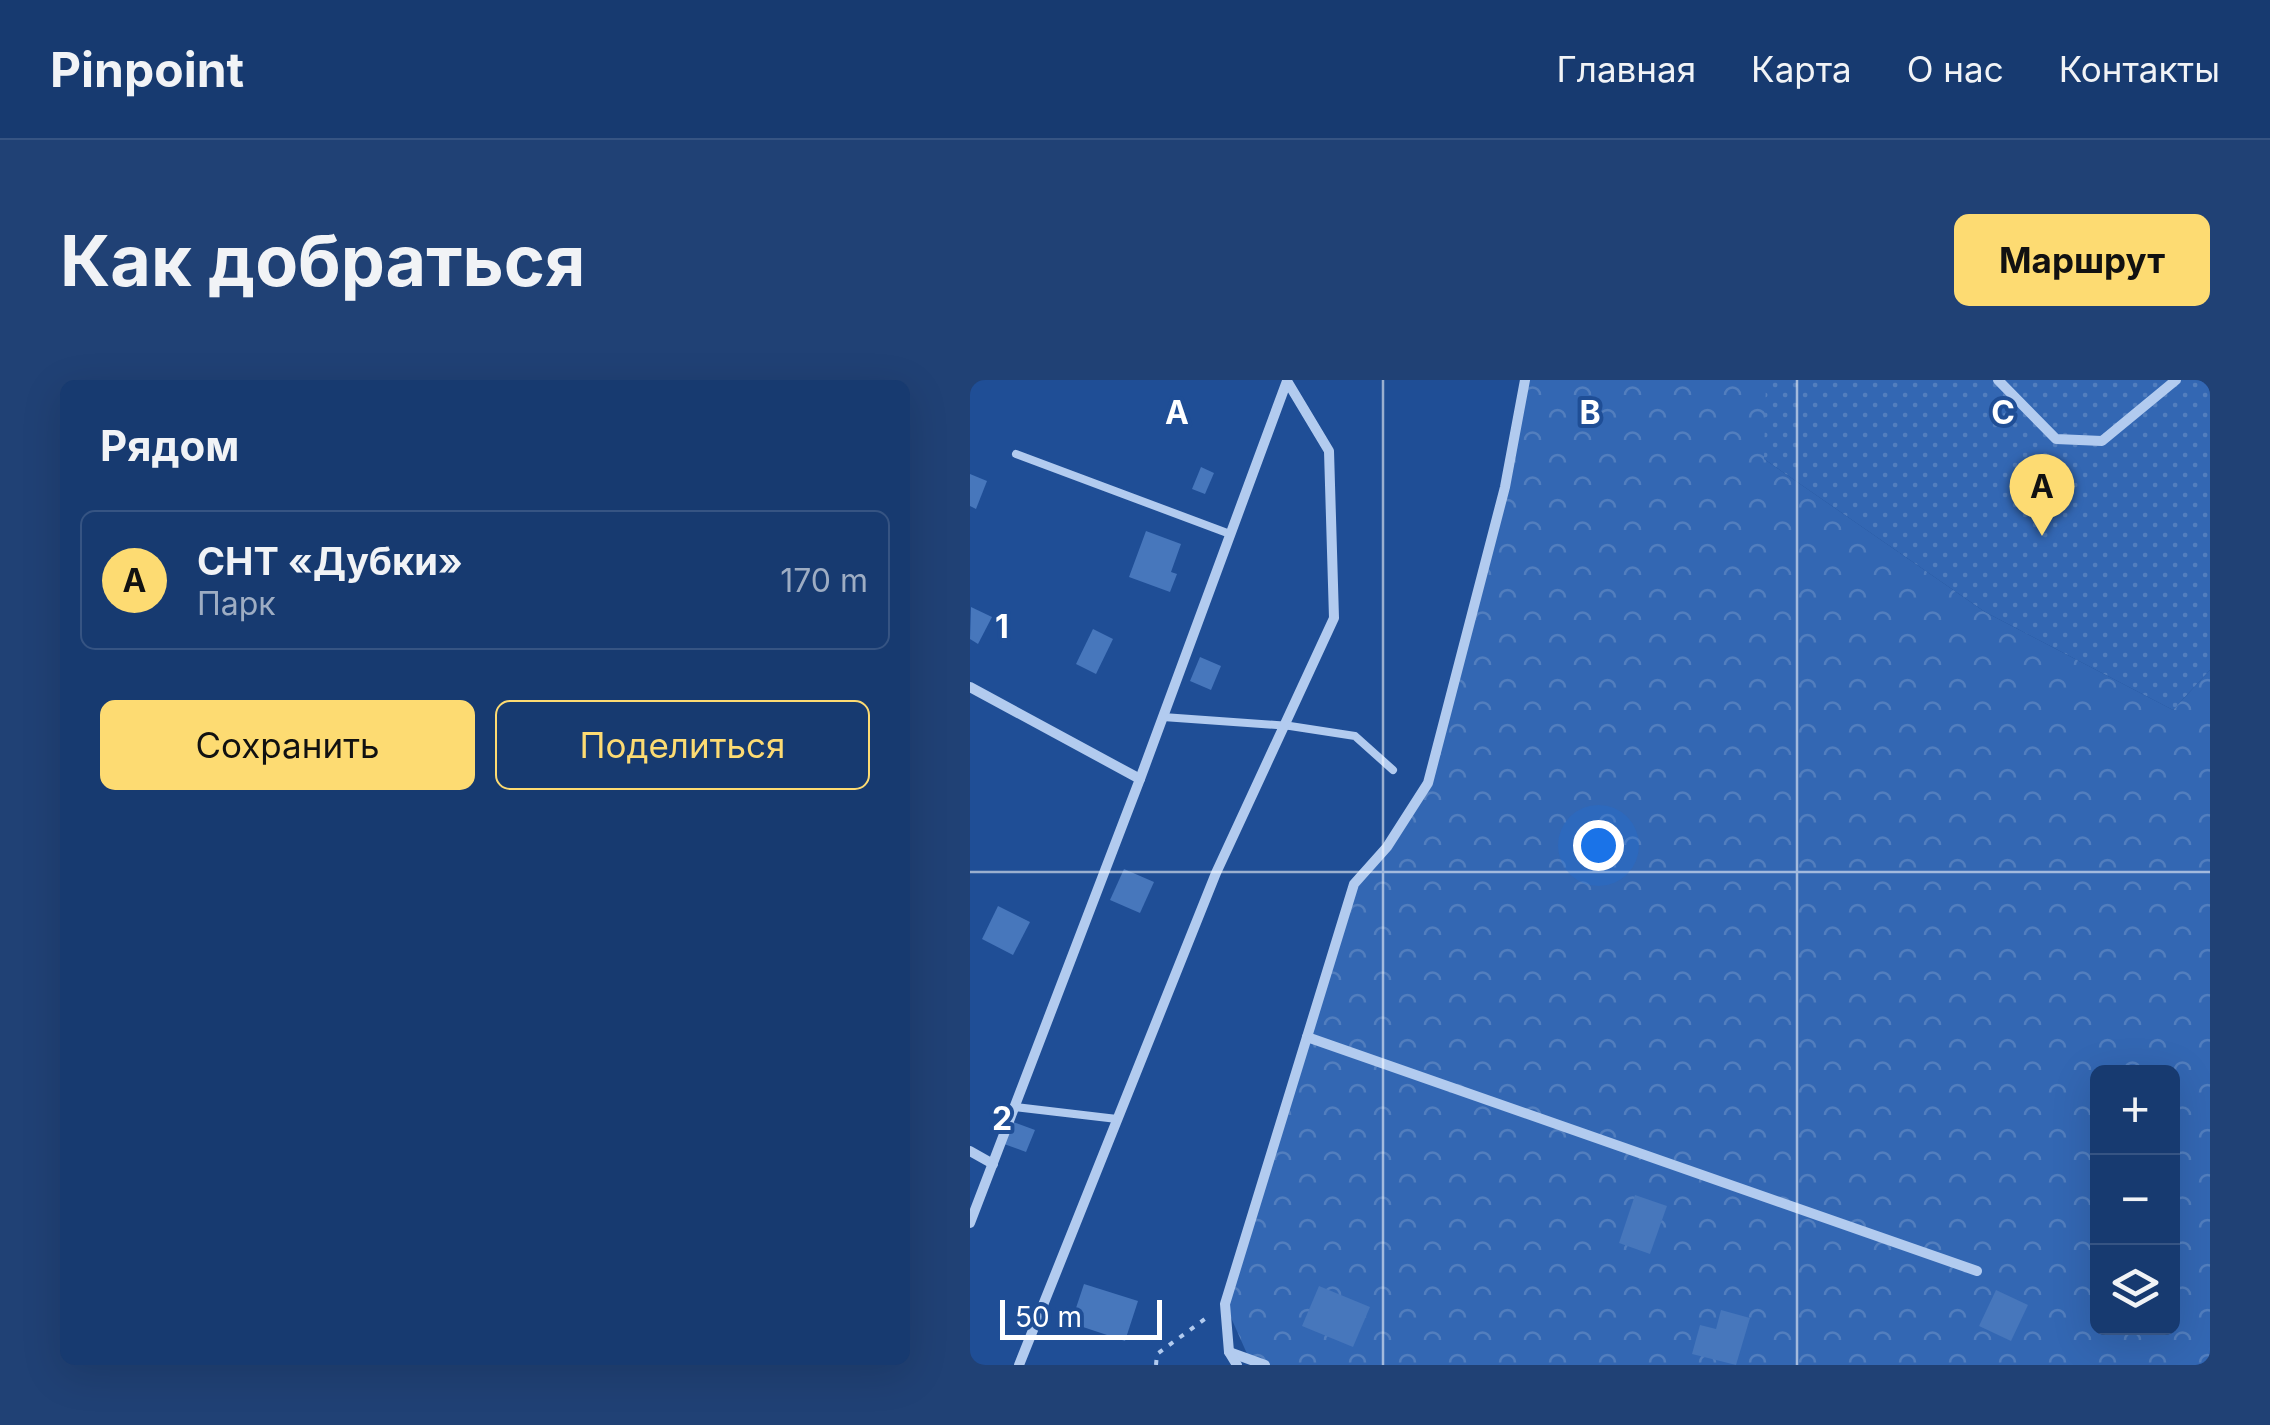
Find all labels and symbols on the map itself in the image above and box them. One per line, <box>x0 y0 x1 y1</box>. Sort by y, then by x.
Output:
text: A <box>1165 393 1189 432</box>
text: B <box>1579 393 1601 432</box>
text: C <box>1991 393 2015 432</box>
pin: A <box>2010 454 2074 536</box>
text: 1 <box>995 607 1009 646</box>
your location <box>1573 820 1624 871</box>
text: 2 <box>992 1099 1012 1138</box>
scale bar <box>1000 1295 1162 1340</box>

